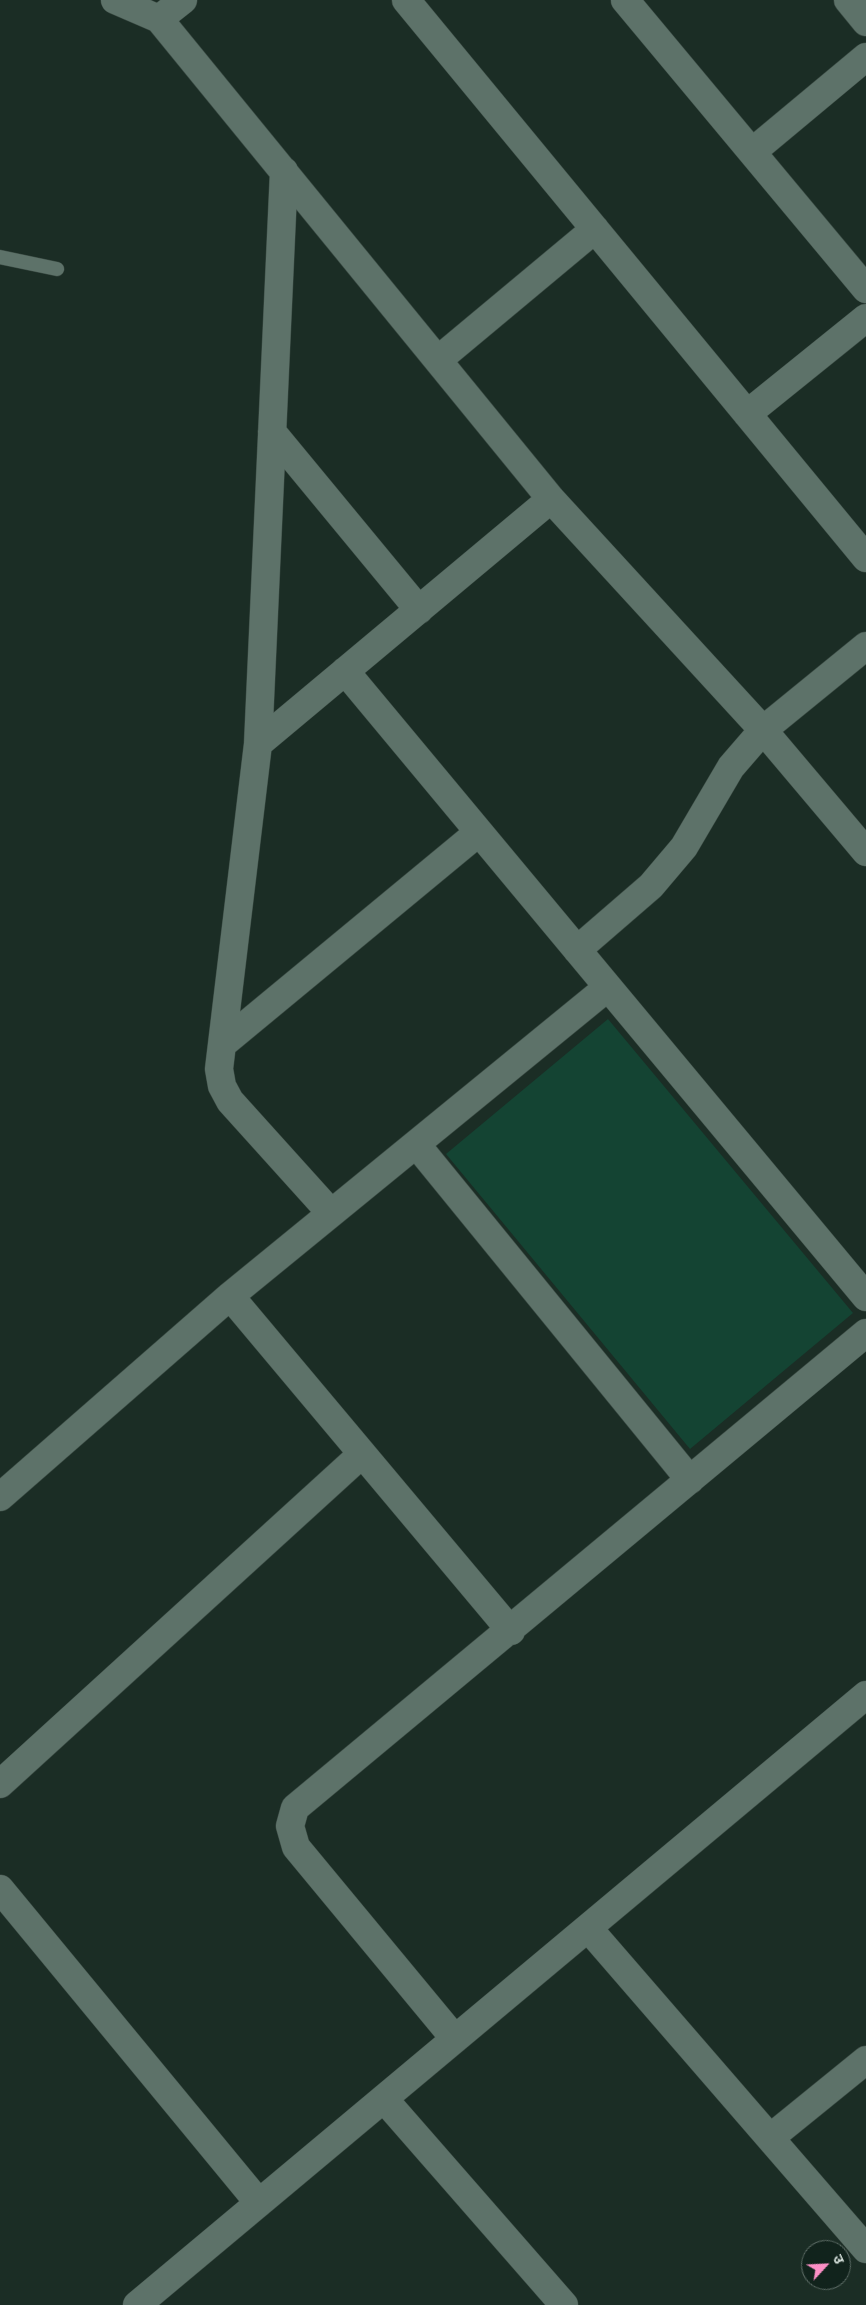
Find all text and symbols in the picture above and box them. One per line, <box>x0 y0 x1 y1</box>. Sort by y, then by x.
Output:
north arrow <box>801 2240 851 2290</box>
text: उ <box>829 2252 849 2267</box>

